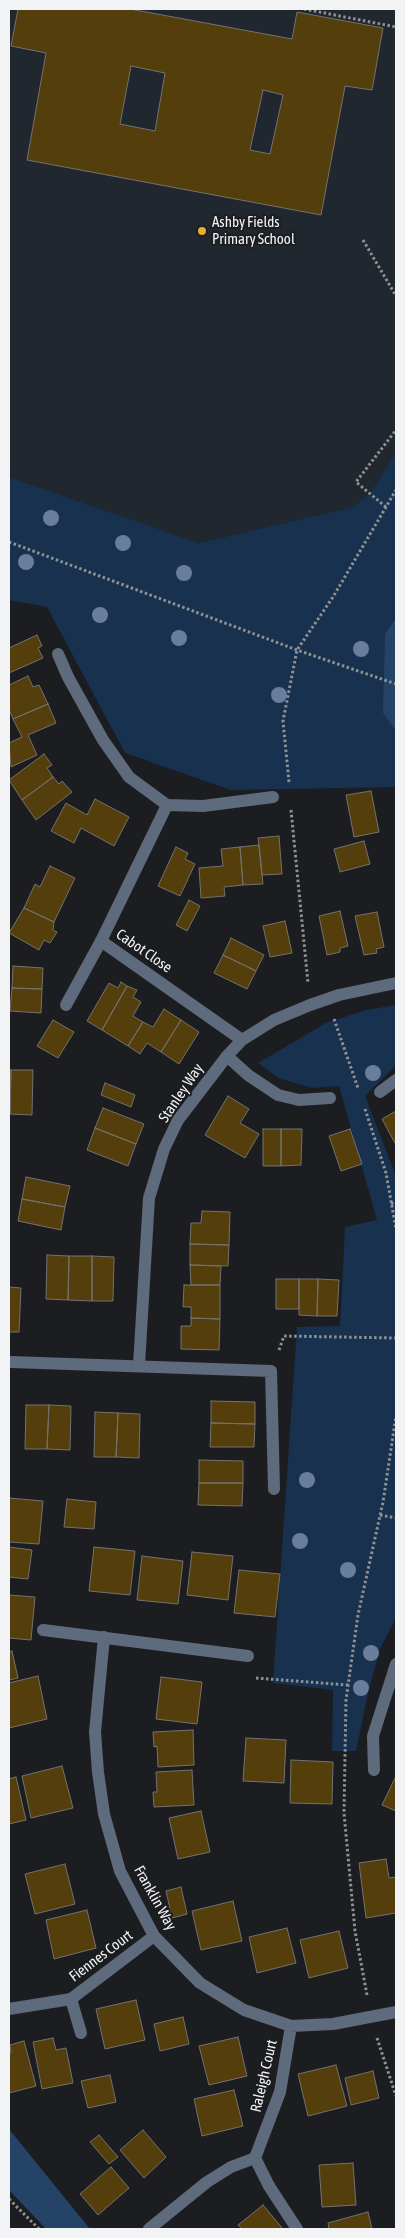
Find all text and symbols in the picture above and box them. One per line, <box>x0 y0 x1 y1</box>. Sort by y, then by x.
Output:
place label: Ashby Fields Primary School <box>212 213 295 248</box>
marker: Ashby Fields Primary School <box>196 225 208 237</box>
street label: Cabot Close <box>113 925 175 977</box>
street label: Stanley Way <box>155 1060 207 1126</box>
street label: Franklin Way <box>130 1863 180 1933</box>
street label: Fiennes Court <box>66 1926 136 1986</box>
street label: Raleigh Court <box>247 2038 281 2114</box>

